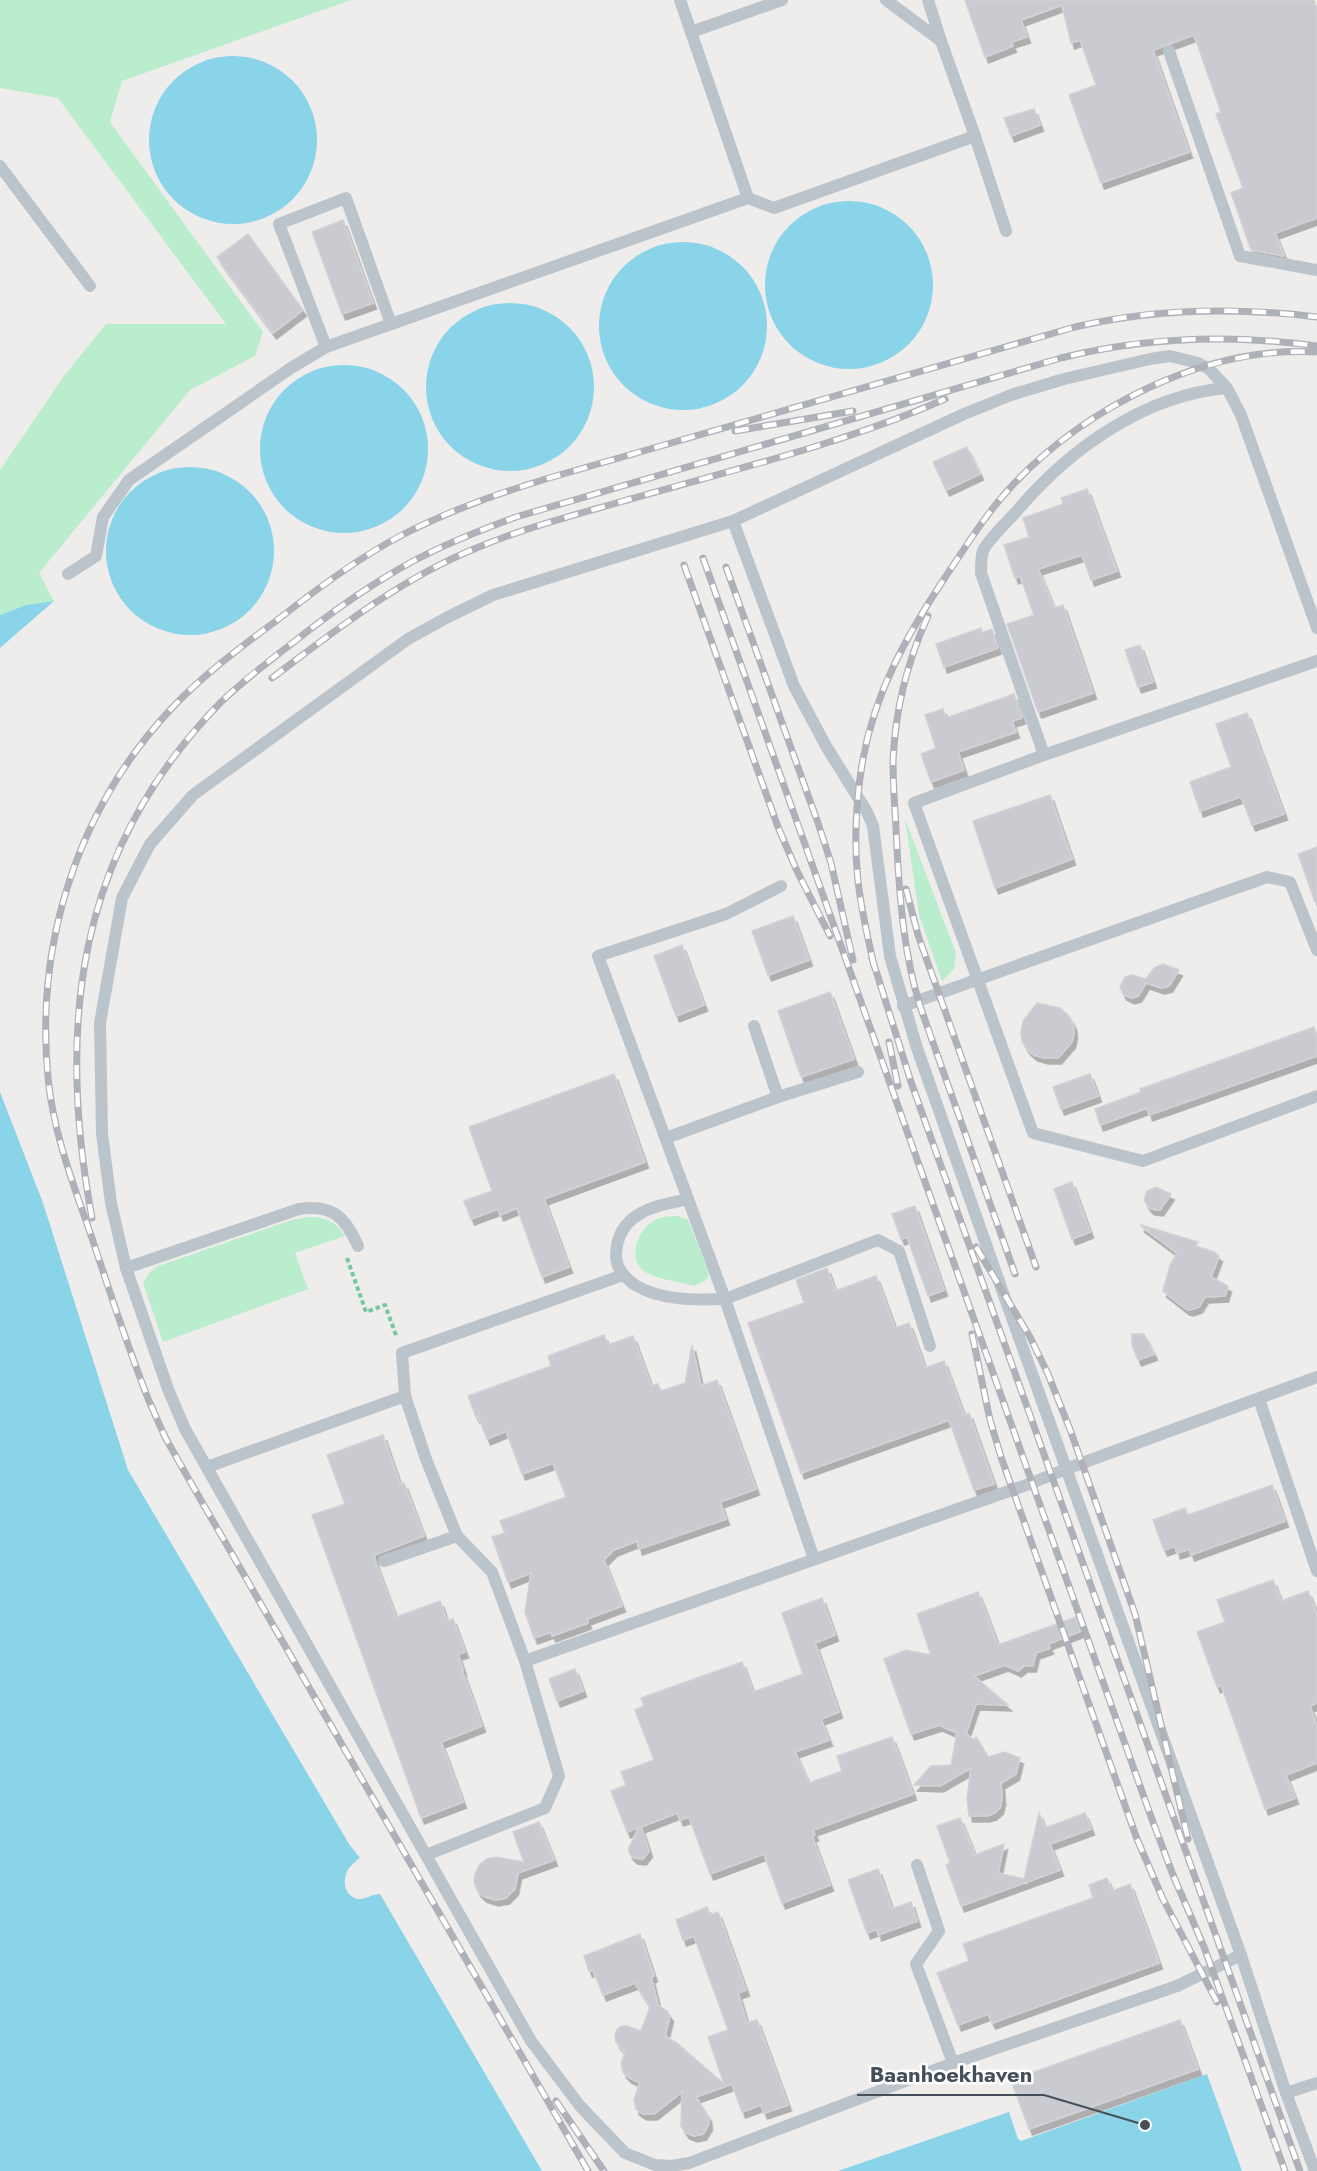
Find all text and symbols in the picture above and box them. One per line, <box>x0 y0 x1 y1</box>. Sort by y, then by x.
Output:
callout: Baanhoekhaven <box>857 2055 1044 2095</box>
text: Baanhoekhaven <box>870 2058 1032 2090</box>

